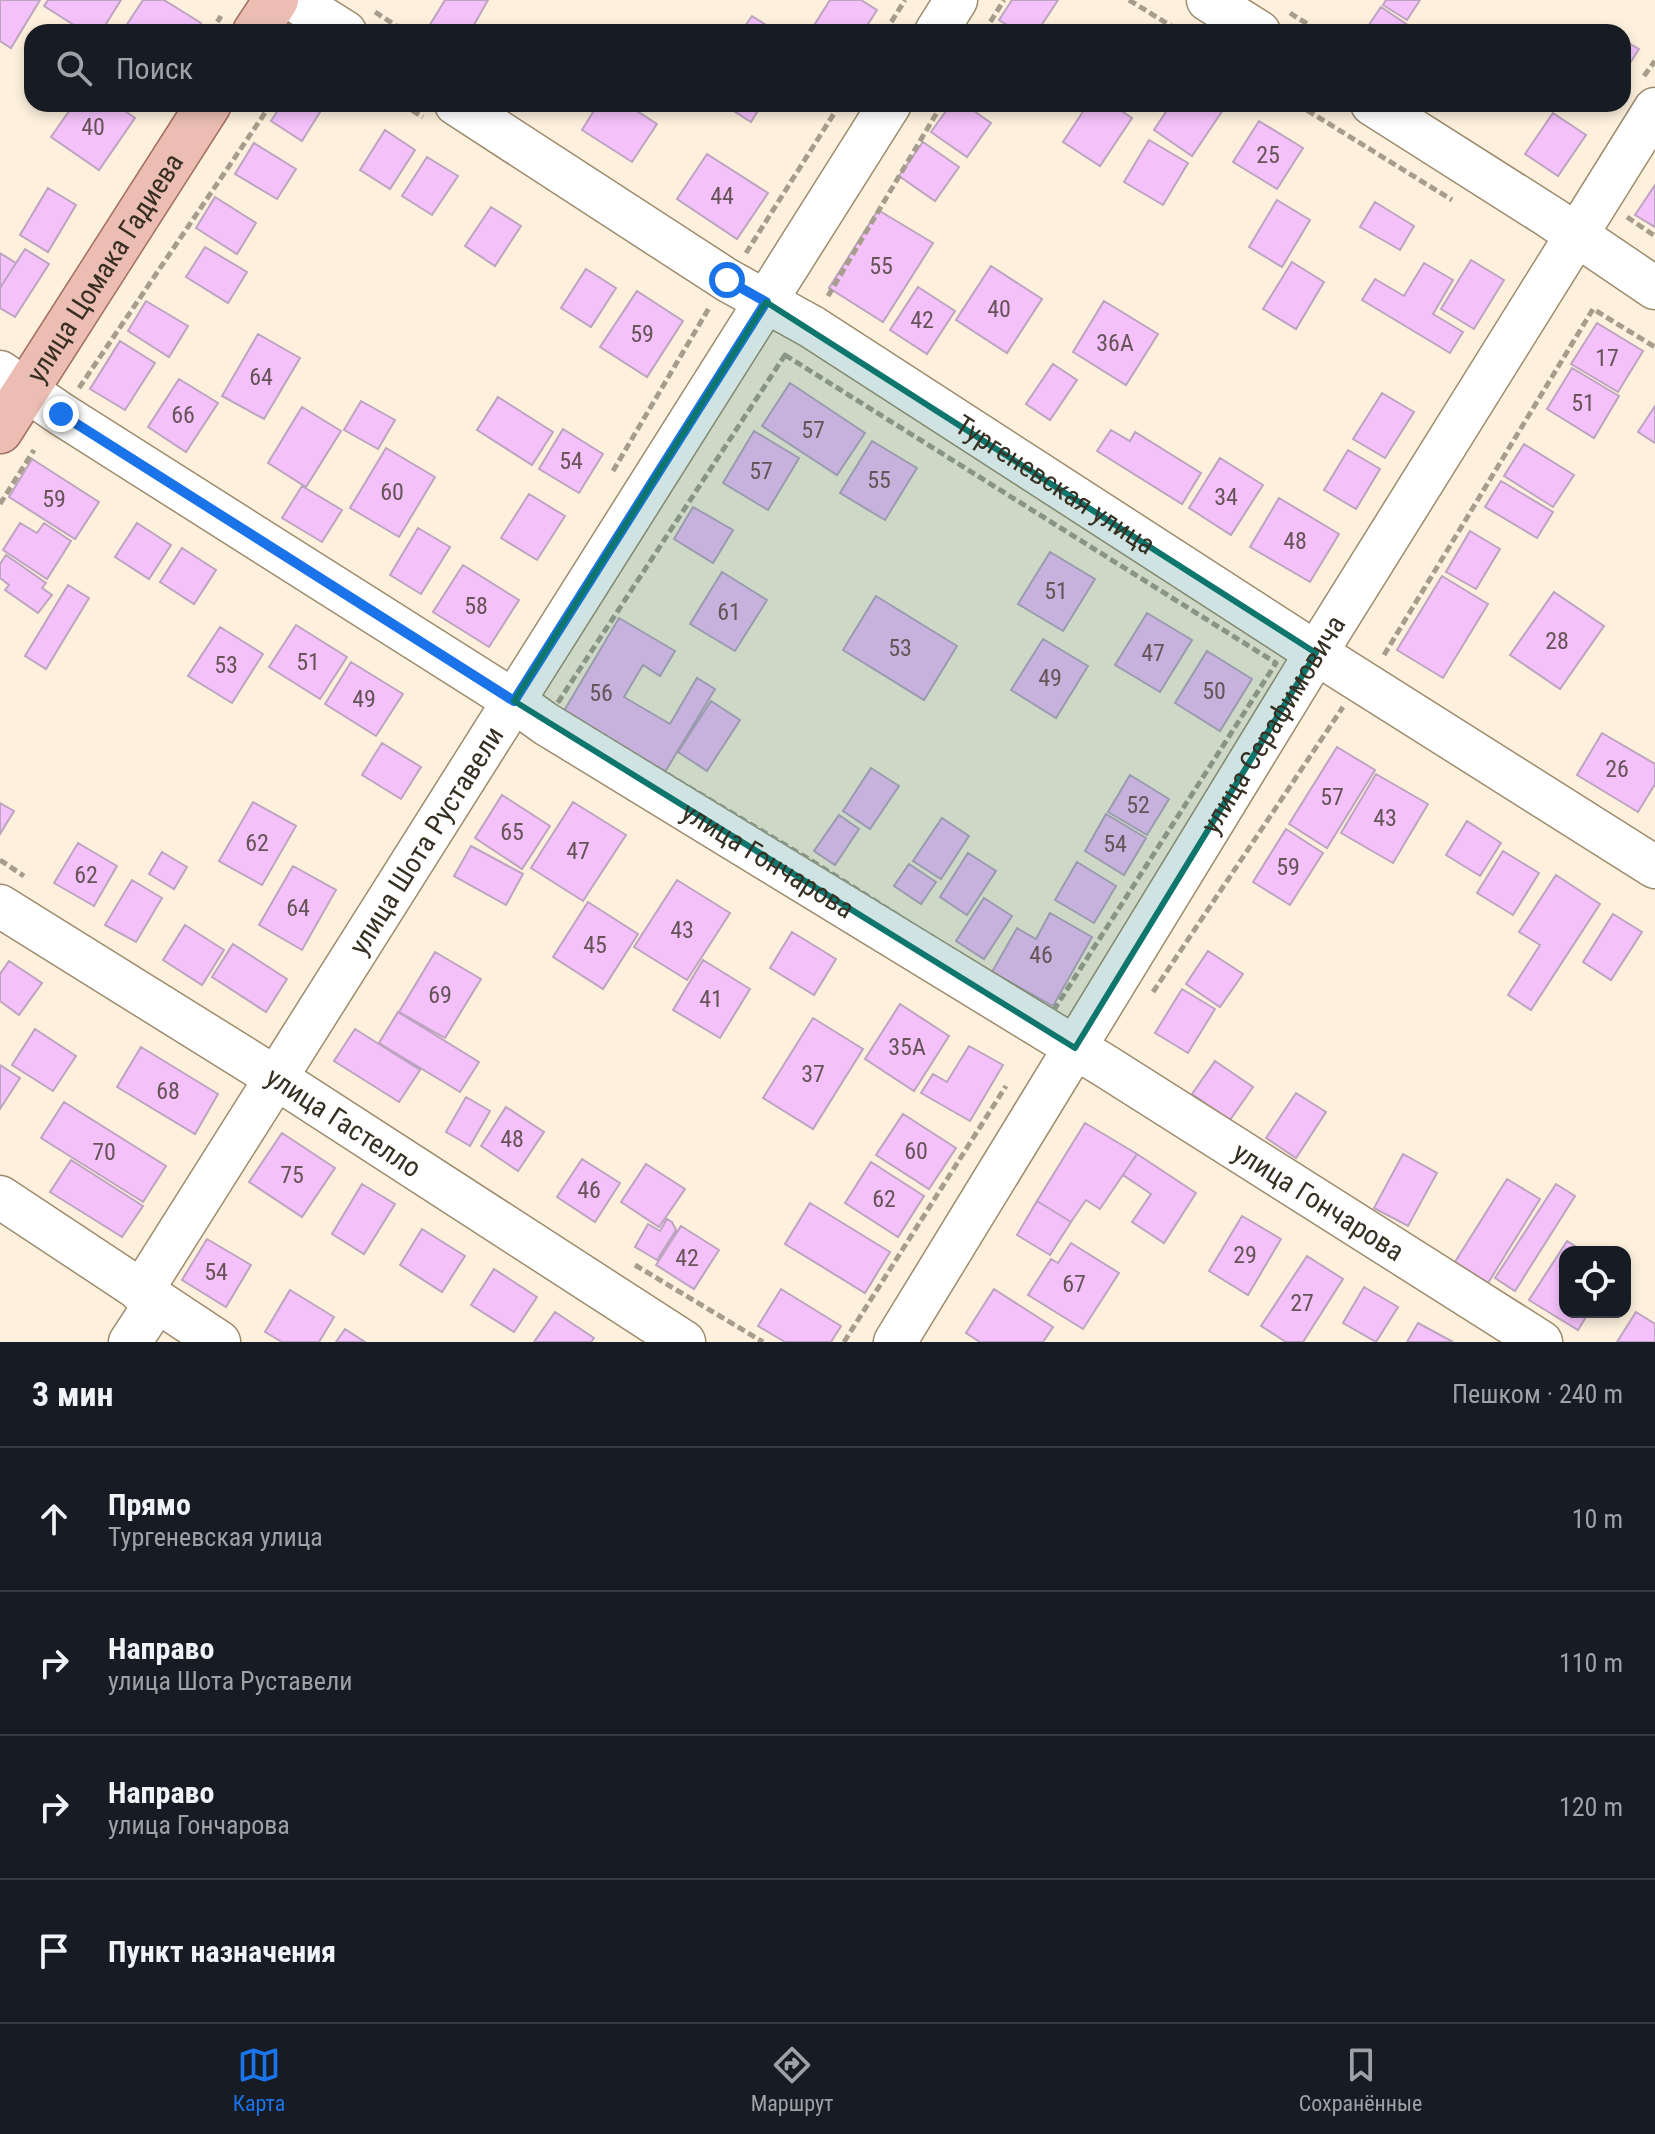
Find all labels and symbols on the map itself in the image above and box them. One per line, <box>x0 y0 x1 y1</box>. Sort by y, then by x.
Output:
house number: 40 <box>81 113 105 141</box>
house number: 25 <box>1256 141 1280 169</box>
street label: улица Цомака Гадиева <box>20 147 190 388</box>
house number: 44 <box>710 182 734 210</box>
house number: 55 <box>869 252 893 280</box>
route start <box>709 262 745 298</box>
house number: 40 <box>987 295 1011 323</box>
house number: 42 <box>910 306 934 334</box>
house number: 59 <box>630 320 654 348</box>
house number: 36А <box>1096 329 1134 357</box>
house number: 17 <box>1595 344 1619 372</box>
house number: 64 <box>249 363 273 391</box>
house number: 51 <box>1571 389 1595 417</box>
route end <box>43 396 79 432</box>
house number: 66 <box>171 401 195 429</box>
street label: Тургеневская улица <box>949 408 1161 561</box>
house number: 57 <box>801 416 825 444</box>
house number: 54 <box>559 447 583 475</box>
house number: 57 <box>749 457 773 485</box>
house number: 55 <box>867 466 891 494</box>
house number: 60 <box>380 478 404 506</box>
house number: 34 <box>1214 483 1238 511</box>
house number: 59 <box>42 485 66 513</box>
house number: 48 <box>1283 527 1307 555</box>
house number: 51 <box>1044 577 1068 605</box>
house number: 58 <box>464 592 488 620</box>
house number: 61 <box>717 598 741 626</box>
street label: улица Серафимовича <box>1194 609 1352 840</box>
house number: 28 <box>1545 627 1569 655</box>
house number: 53 <box>888 634 912 662</box>
house number: 47 <box>1141 639 1165 667</box>
house number: 51 <box>296 648 320 676</box>
house number: 53 <box>214 651 238 679</box>
house number: 49 <box>1038 664 1062 692</box>
house number: 50 <box>1202 677 1226 705</box>
house number: 56 <box>589 679 613 707</box>
house number: 49 <box>352 685 376 713</box>
street label: улица Шота Руставели <box>342 720 510 961</box>
house number: 26 <box>1605 755 1629 783</box>
house number: 57 <box>1320 783 1344 811</box>
house number: 52 <box>1126 791 1150 819</box>
street label: улица Гончарова <box>676 795 860 925</box>
house number: 43 <box>1373 804 1397 832</box>
house number: 65 <box>500 818 524 846</box>
house number: 62 <box>245 829 269 857</box>
house number: 54 <box>1103 830 1127 858</box>
house number: 47 <box>566 837 590 865</box>
house number: 59 <box>1276 853 1300 881</box>
house number: 62 <box>74 861 98 889</box>
house number: 64 <box>286 894 310 922</box>
house number: 43 <box>670 916 694 944</box>
house number: 45 <box>583 931 607 959</box>
house number: 46 <box>1029 941 1053 969</box>
house number: 69 <box>428 981 452 1009</box>
house number: 41 <box>699 985 723 1013</box>
house number: 35А <box>888 1033 926 1061</box>
street label: улица Гастелло <box>260 1060 427 1185</box>
house number: 37 <box>801 1060 825 1088</box>
house number: 68 <box>156 1077 180 1105</box>
house number: 48 <box>500 1125 524 1153</box>
street label: улица Гончарова <box>1227 1135 1410 1268</box>
house number: 60 <box>904 1137 928 1165</box>
house number: 70 <box>92 1138 116 1166</box>
house number: 75 <box>280 1161 304 1189</box>
house number: 46 <box>577 1176 601 1204</box>
house number: 62 <box>872 1185 896 1213</box>
house number: 29 <box>1233 1241 1257 1269</box>
house number: 42 <box>675 1244 699 1272</box>
house number: 54 <box>204 1258 228 1286</box>
house number: 67 <box>1062 1270 1086 1298</box>
house number: 27 <box>1290 1289 1314 1317</box>

